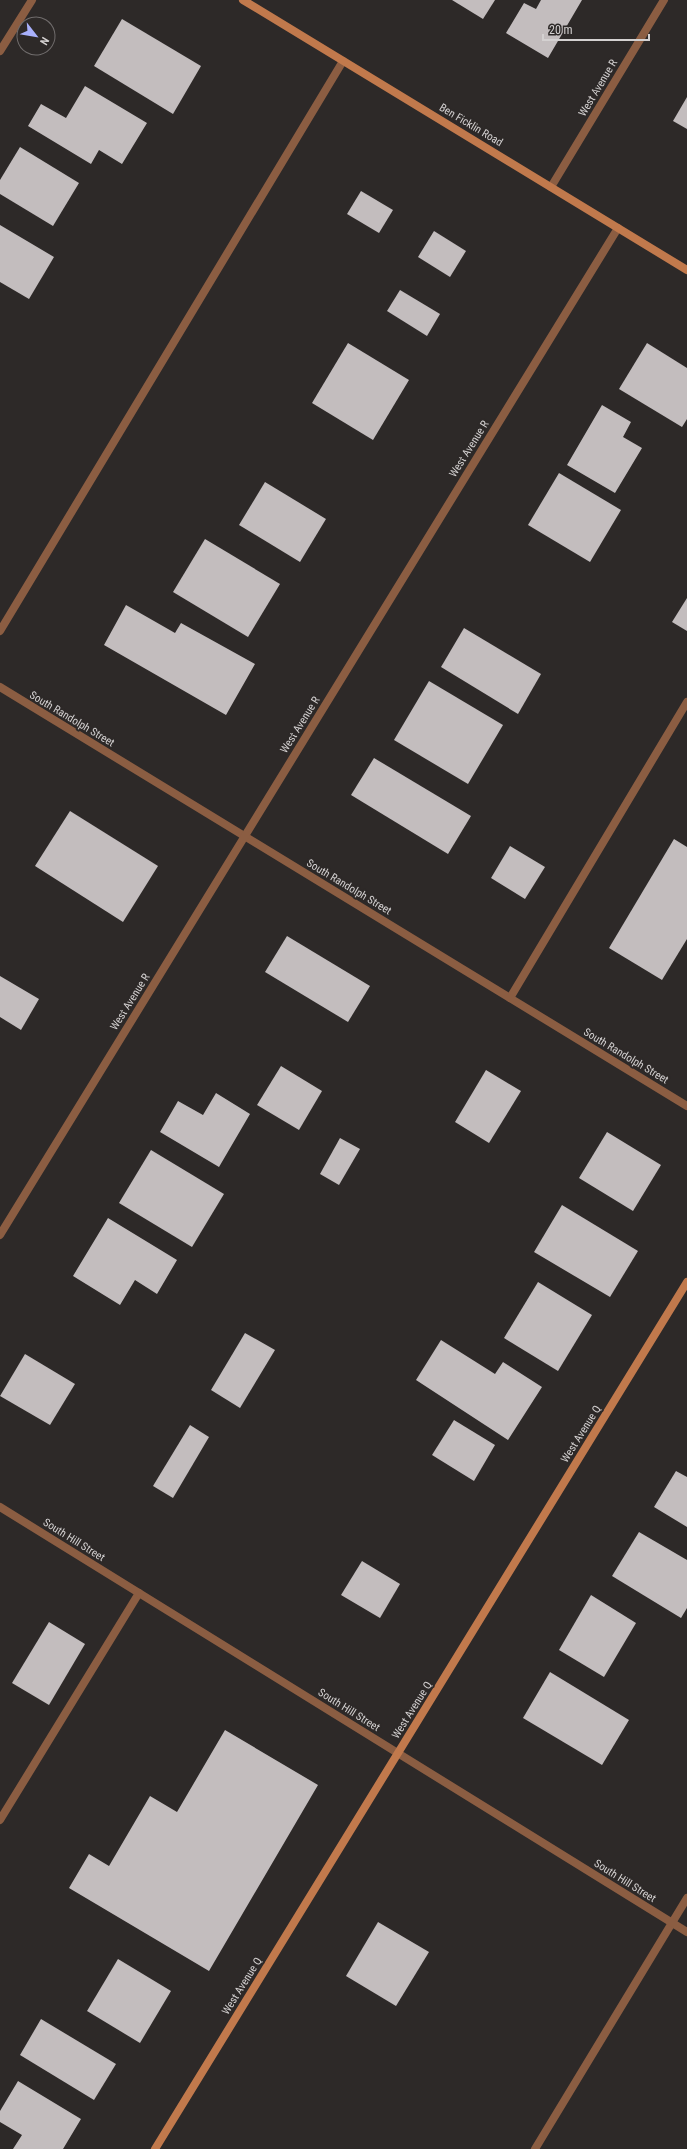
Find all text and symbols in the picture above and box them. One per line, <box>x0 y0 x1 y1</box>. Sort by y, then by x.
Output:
north arrow <box>16 16 56 56</box>
scale bar <box>543 16 649 42</box>
text: 20 m <box>549 23 573 37</box>
text: N <box>37 35 51 47</box>
street label: West Avenue R <box>576 57 620 119</box>
street label: Ben Ficklin Road <box>437 101 505 149</box>
street label: West Avenue R <box>446 418 492 480</box>
street label: South Randolph Street <box>27 689 117 749</box>
street label: West Avenue R <box>277 694 323 756</box>
street label: South Randolph Street <box>304 857 394 917</box>
street label: West Avenue R <box>107 971 153 1033</box>
street label: South Randolph Street <box>581 1026 671 1086</box>
street label: West Avenue Q <box>558 1403 604 1465</box>
street label: South Hill Street <box>41 1516 107 1564</box>
street label: West Avenue Q <box>389 1679 435 1741</box>
street label: South Hill Street <box>316 1686 382 1734</box>
street label: South Hill Street <box>592 1857 658 1905</box>
street label: West Avenue Q <box>219 1955 265 2017</box>

